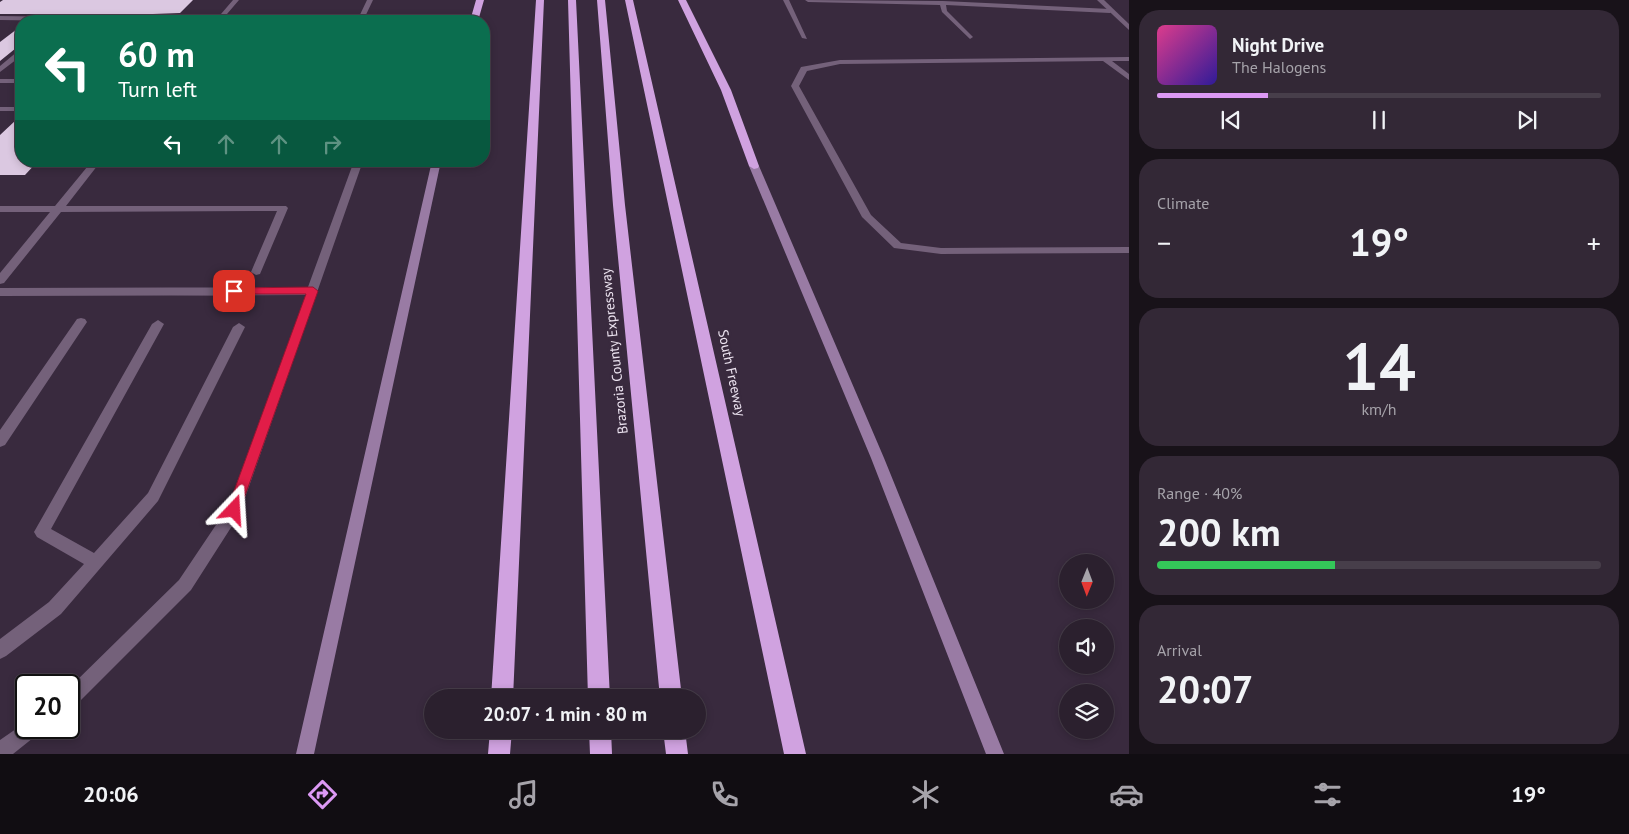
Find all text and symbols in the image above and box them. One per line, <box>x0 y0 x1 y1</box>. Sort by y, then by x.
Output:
text: 60 m <box>118 31 195 77</box>
text: Night Drive <box>1232 33 1324 57</box>
icon: left <box>35 35 100 100</box>
text: The Halogens <box>1232 57 1326 77</box>
text: Turn left <box>118 75 197 103</box>
icon: previous <box>1217 106 1245 134</box>
icon: pause <box>1365 106 1393 134</box>
icon: next <box>1513 106 1541 134</box>
icon: left <box>159 130 187 158</box>
icon: ahead <box>212 130 240 158</box>
icon: ahead <box>265 130 293 158</box>
icon: right <box>318 130 346 158</box>
text: Climate <box>1157 193 1209 213</box>
text: 19° <box>1349 217 1409 266</box>
text: − <box>1157 224 1171 261</box>
text: + <box>1587 224 1601 261</box>
street label: Brazoria County Expressway <box>596 267 632 435</box>
pin <box>213 270 255 312</box>
icon: arrive <box>220 277 248 305</box>
text: 14 <box>1342 324 1416 408</box>
street label: South Freeway <box>714 328 750 419</box>
text: km/h <box>1361 399 1397 419</box>
position arrow <box>207 483 259 535</box>
text: Range · 40% <box>1157 483 1242 503</box>
text: 200 km <box>1157 507 1281 556</box>
north arrow <box>1059 554 1114 609</box>
map controls <box>1059 554 1114 739</box>
button: sound <box>1059 619 1114 674</box>
text: Arrival <box>1157 640 1202 660</box>
text: 20:07 <box>1157 664 1253 713</box>
speed limit sign: 20 <box>15 674 80 739</box>
button: layers <box>1059 684 1114 739</box>
text: 20:07 · 1 min · 80 m <box>483 702 647 726</box>
icon: directions <box>305 777 340 812</box>
icon: music <box>506 777 541 812</box>
icon: phone <box>707 777 742 812</box>
icon: climate <box>908 777 943 812</box>
icon: car <box>1109 777 1144 812</box>
icon: filters <box>1310 777 1345 812</box>
text: 20:06 <box>83 780 139 808</box>
text: 19° <box>1511 780 1546 808</box>

